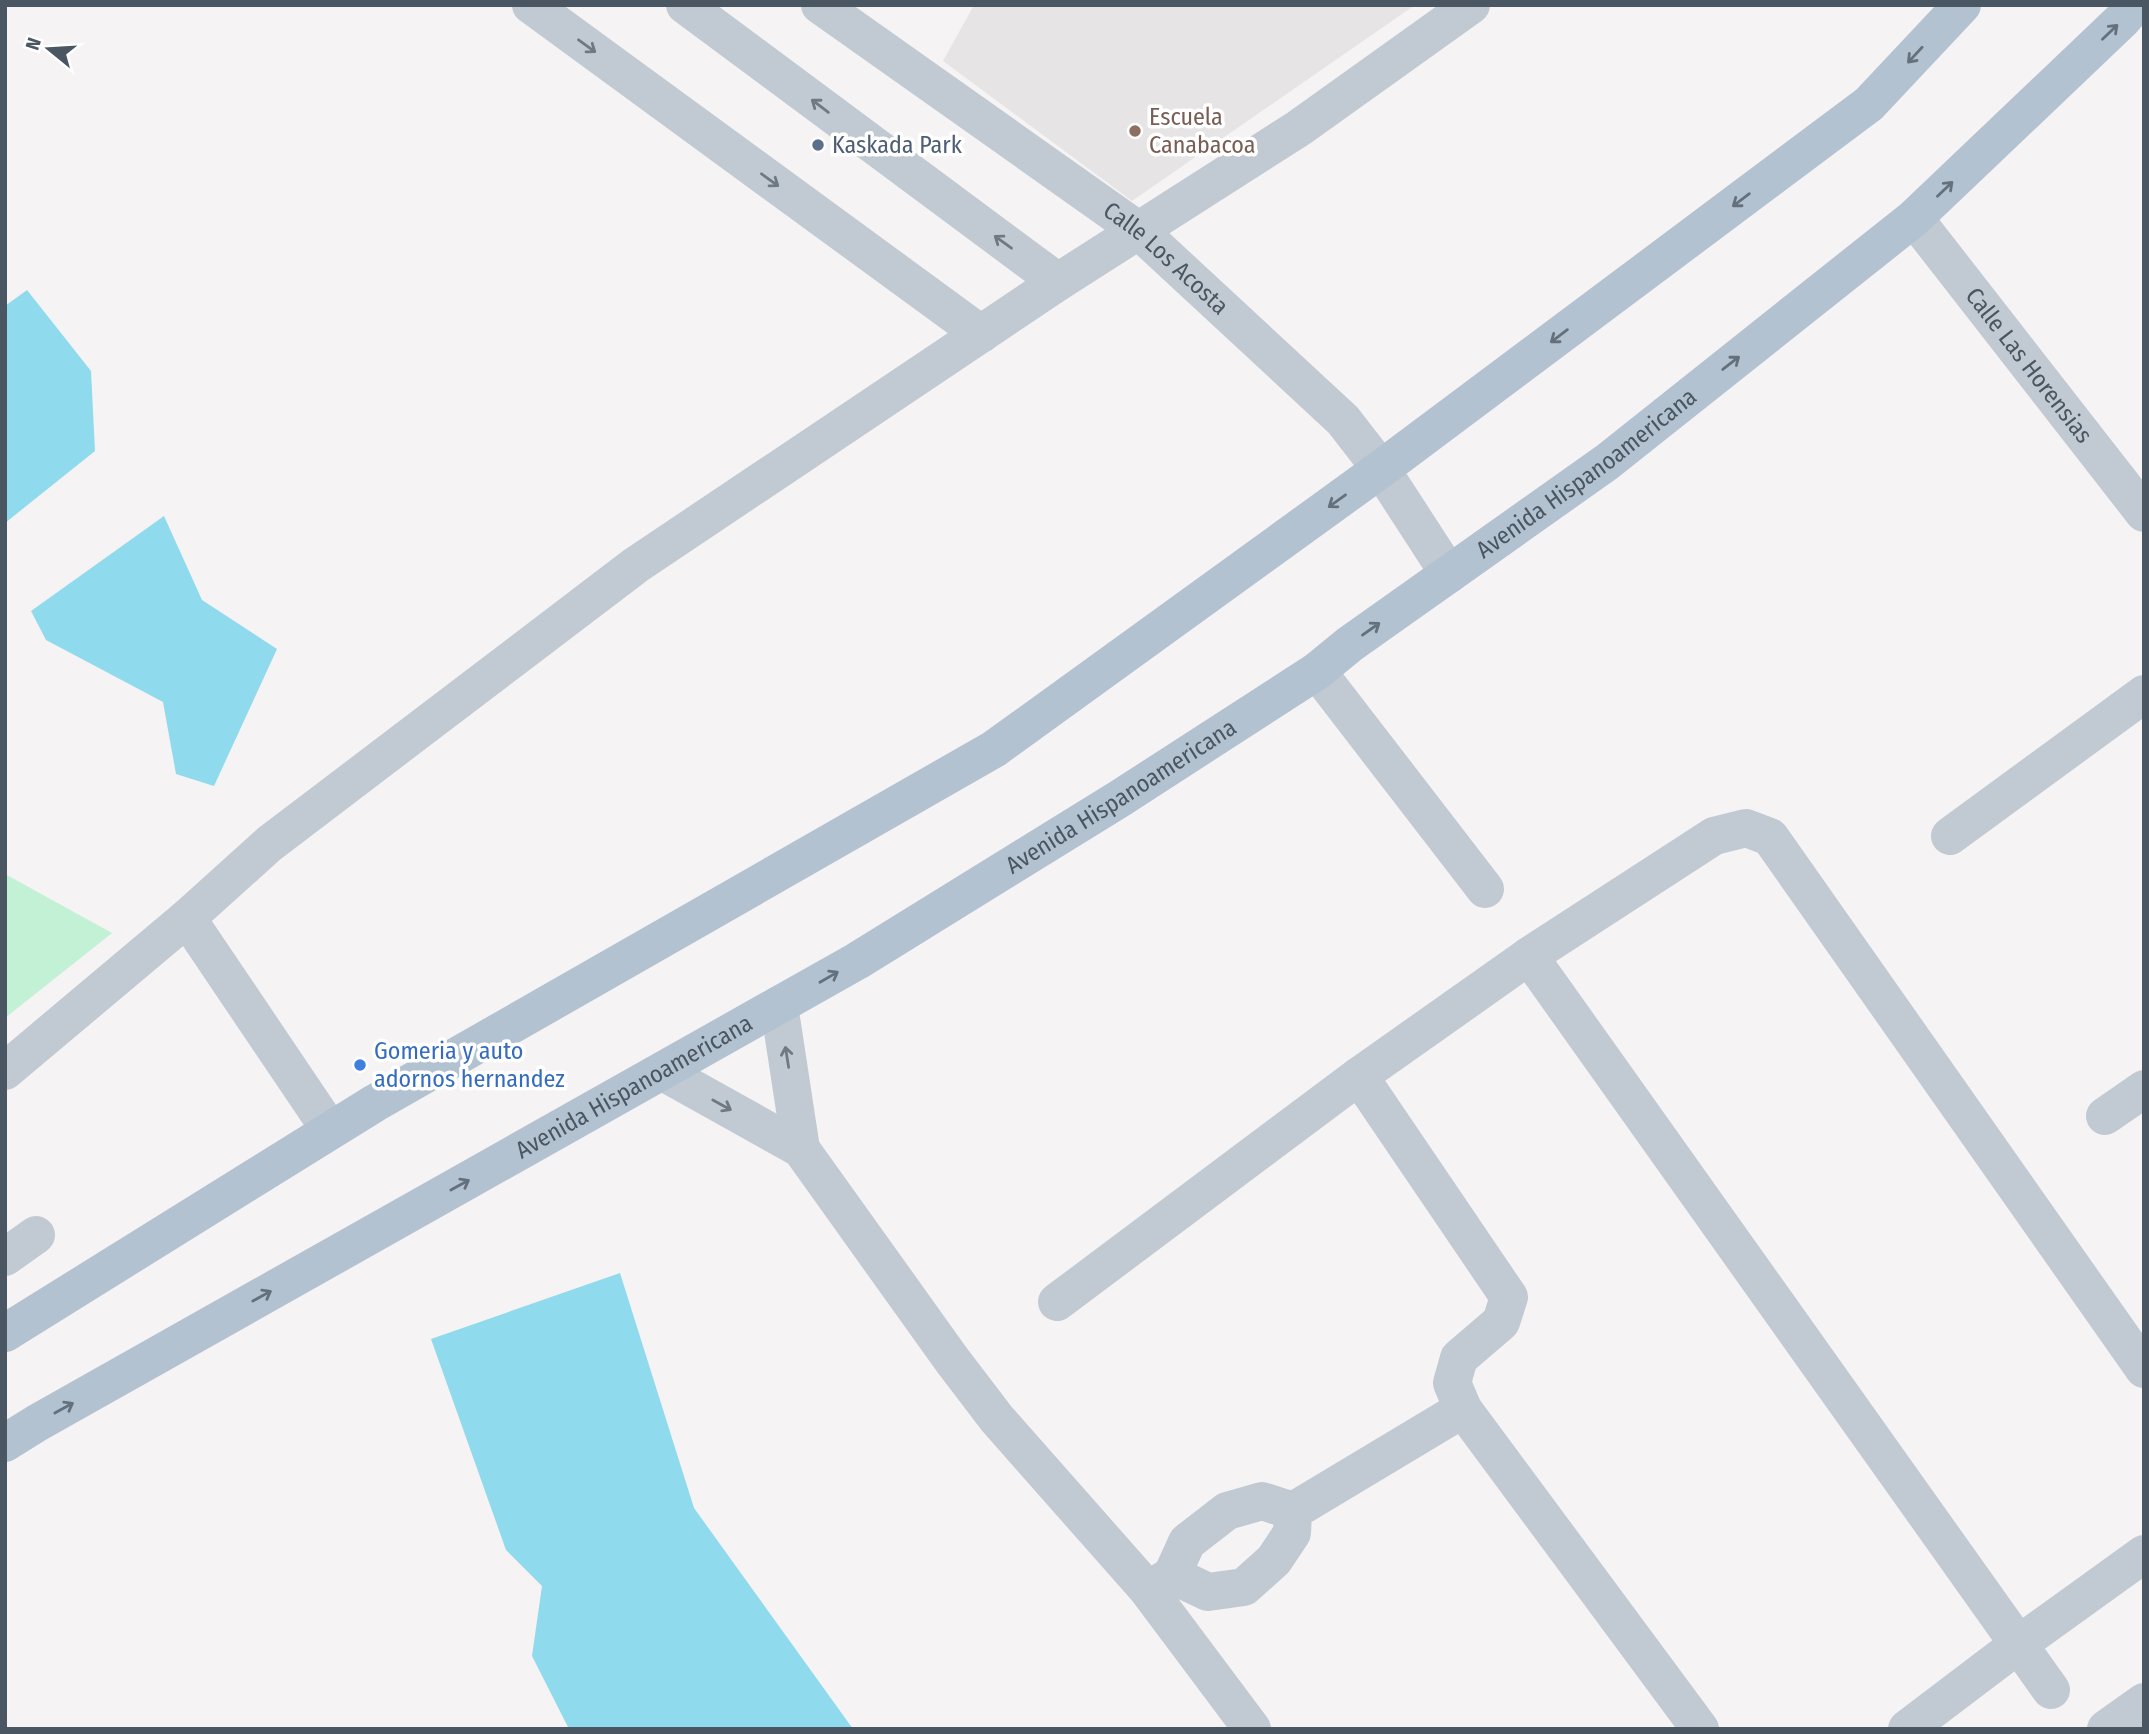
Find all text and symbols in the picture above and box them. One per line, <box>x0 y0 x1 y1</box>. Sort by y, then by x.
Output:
north arrow <box>14 14 84 84</box>
one-way arrow <box>2101 23 2118 40</box>
text: N <box>21 35 46 53</box>
one-way arrow <box>577 38 595 53</box>
one-way arrow <box>1907 46 1924 63</box>
one-way arrow <box>811 99 830 114</box>
place label: Escuela Canabacoa <box>1149 103 1255 159</box>
marker: Escuela Canabacoa <box>1127 123 1143 139</box>
place label: Kaskada Park <box>832 131 963 159</box>
marker: Kaskada Park <box>810 137 826 153</box>
one-way arrow <box>760 172 779 187</box>
one-way arrow <box>1936 180 1953 197</box>
one-way arrow <box>1732 193 1751 207</box>
street label: Calle Los Acosta <box>1098 196 1234 320</box>
one-way arrow <box>994 234 1013 249</box>
street label: Calle Las Horensias <box>1960 282 2098 449</box>
one-way arrow <box>1550 329 1569 343</box>
one-way arrow <box>1721 356 1740 371</box>
street label: Avenida Hispanoamericana <box>1471 382 1702 564</box>
one-way arrow <box>1328 494 1347 508</box>
one-way arrow <box>1361 622 1380 636</box>
street label: Avenida Hispanoamericana <box>1001 713 1241 880</box>
one-way arrow <box>818 970 839 983</box>
street label: Avenida Hispanoamericana <box>511 1009 757 1164</box>
place label: Gomeria y auto adornos hernandez <box>374 1037 565 1093</box>
one-way arrow <box>780 1046 793 1069</box>
marker: Gomeria y auto adornos hernandez <box>352 1057 368 1073</box>
one-way arrow <box>712 1098 732 1112</box>
one-way arrow <box>449 1178 470 1191</box>
one-way arrow <box>251 1289 271 1303</box>
one-way arrow <box>53 1401 73 1415</box>

